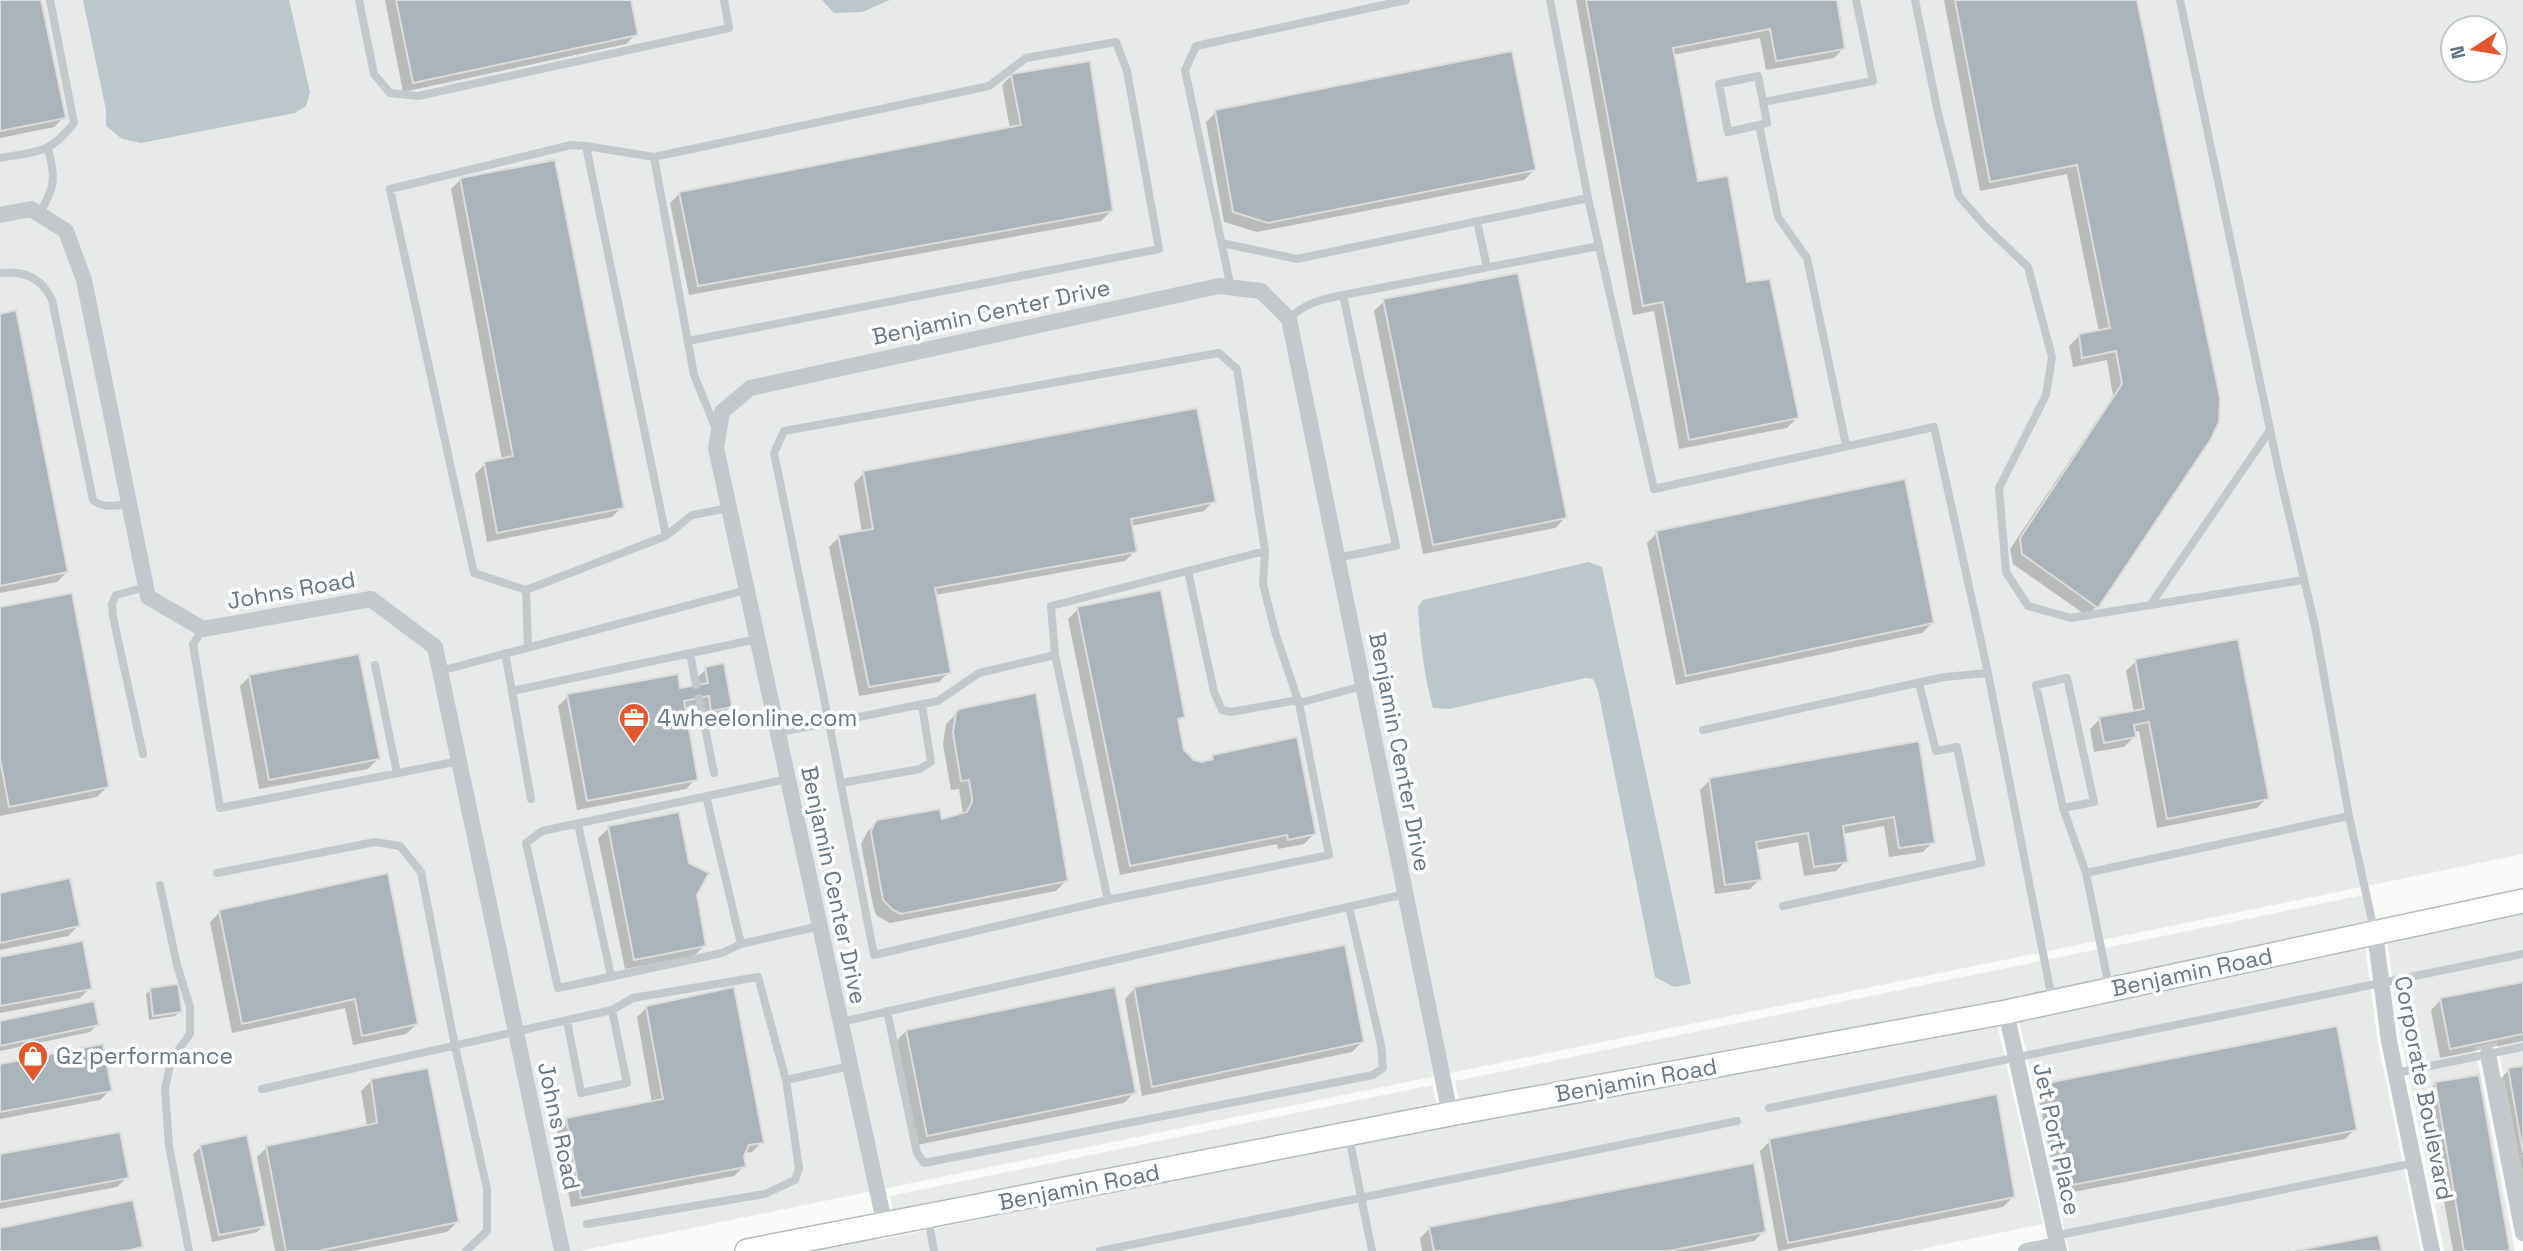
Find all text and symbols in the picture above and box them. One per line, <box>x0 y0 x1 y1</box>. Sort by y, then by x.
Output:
north arrow <box>2439 14 2509 84</box>
text: N <box>2444 44 2471 61</box>
street label: Benjamin Center Drive <box>869 272 1113 352</box>
street label: Johns Road <box>224 564 358 616</box>
street label: Benjamin Center Drive <box>1362 630 1438 874</box>
office icon: 4wheelonline.com <box>617 701 651 745</box>
place label: 4wheelonline.com <box>657 703 857 733</box>
street label: Benjamin Center Drive <box>794 763 874 1007</box>
street label: Benjamin Road <box>2109 940 2275 1004</box>
street label: Corporate Boulevard <box>2388 973 2460 1203</box>
shop icon: Gz performance <box>16 1039 50 1083</box>
place label: Gz performance <box>56 1041 233 1071</box>
street label: Benjamin Road <box>1553 1051 1719 1109</box>
street label: Johns Road <box>531 1059 587 1193</box>
street label: Jet Port Place <box>2026 1060 2088 1218</box>
street label: Benjamin Road <box>996 1157 1162 1217</box>

